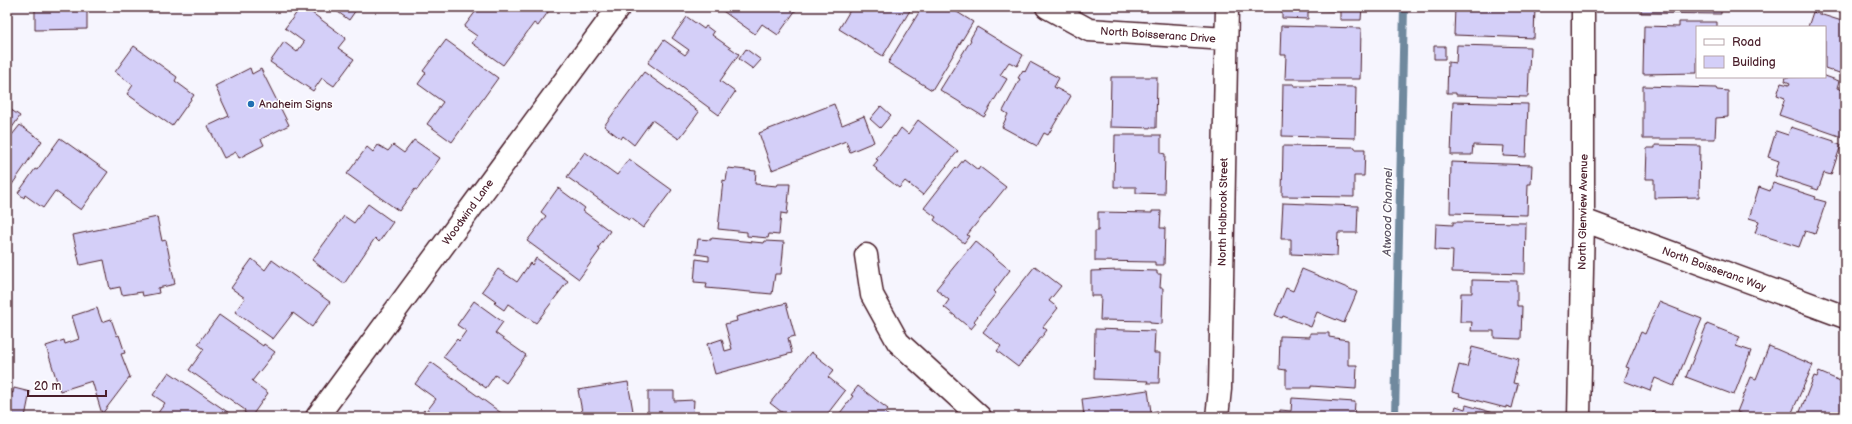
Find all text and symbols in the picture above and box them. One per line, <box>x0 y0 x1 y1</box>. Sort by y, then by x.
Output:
street label: North Boisseranc Drive <box>1100 24 1217 46</box>
legend <box>1696 26 1826 78</box>
text: Road <box>1732 35 1761 50</box>
text: Building <box>1732 55 1776 70</box>
place label: Anaheim Signs <box>259 98 333 111</box>
marker: Anaheim Signs <box>246 99 256 109</box>
street label: North Glenview Avenue <box>1575 153 1591 270</box>
street label: North Holbrook Street <box>1216 157 1230 266</box>
water label: Atwood Channel <box>1380 167 1396 257</box>
street label: Woodwind Lane <box>440 176 497 247</box>
street label: North Boisseranc Way <box>1660 244 1768 294</box>
scale bar <box>28 372 106 398</box>
text: 20 m <box>34 379 61 394</box>

